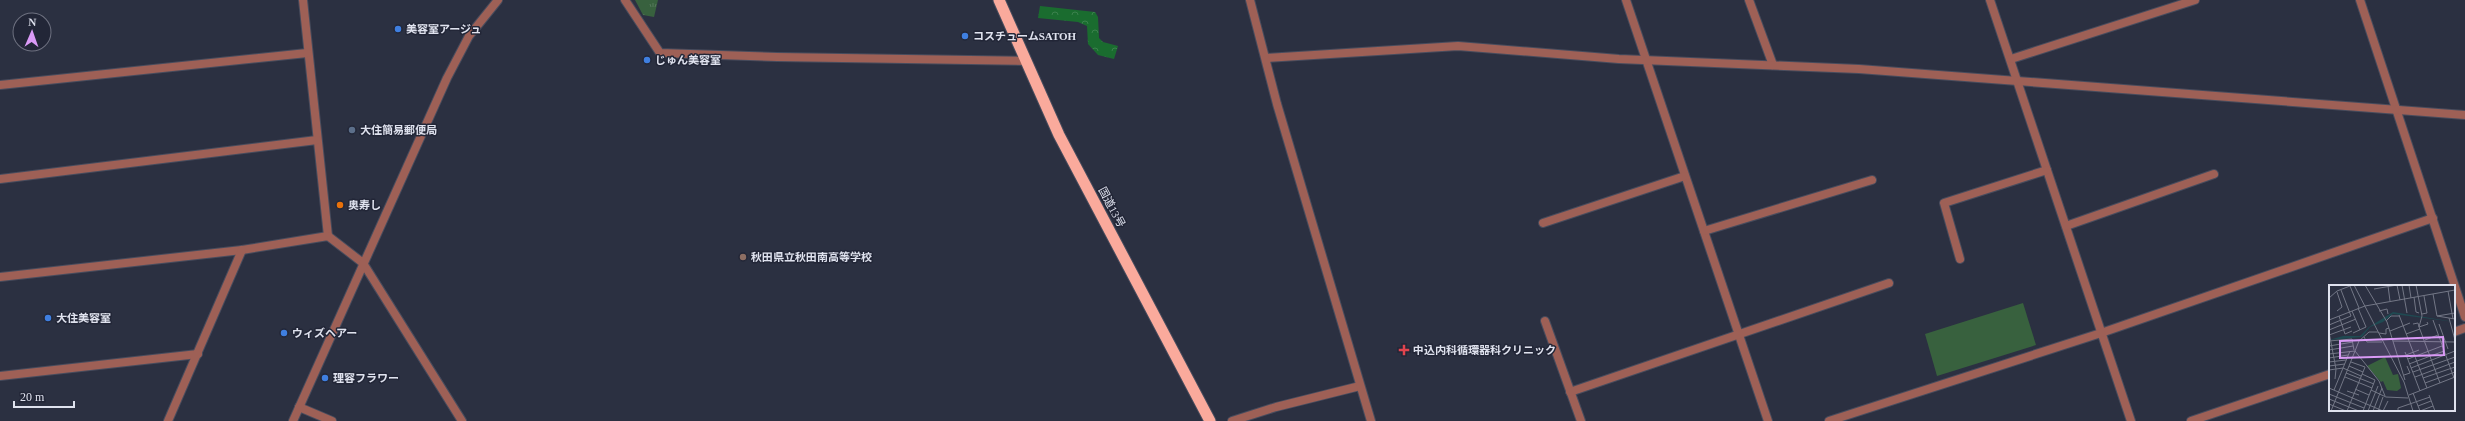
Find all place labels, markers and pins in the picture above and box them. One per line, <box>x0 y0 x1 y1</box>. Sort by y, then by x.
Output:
place label: 美容室アージュ <box>406 23 481 35</box>
marker: 美容室アージュ <box>393 24 403 34</box>
place label: コスチュームSATOH <box>973 30 1077 42</box>
marker: コスチュームSATOH <box>960 31 970 41</box>
place label: じゅん美容室 <box>655 54 721 66</box>
marker: じゅん美容室 <box>642 55 652 65</box>
place label: 大住簡易郵便局 <box>360 124 437 136</box>
marker: 大住簡易郵便局 <box>347 125 357 135</box>
place label: 奥寿し <box>348 199 381 211</box>
marker: 奥寿し <box>335 200 345 210</box>
place label: 秋田県立秋田南高等学校 <box>751 251 872 263</box>
marker: 秋田県立秋田南高等学校 <box>738 252 748 262</box>
place label: 大住美容室 <box>56 312 111 324</box>
marker: 大住美容室 <box>43 313 53 323</box>
place label: ウィズヘアー <box>292 327 357 339</box>
marker: ウィズヘアー <box>279 328 289 338</box>
marker: 中込内科循環器科クリニック <box>1398 344 1410 356</box>
place label: 中込内科循環器科クリニック <box>1413 344 1556 356</box>
place label: 理容フラワー <box>333 372 399 384</box>
marker: 理容フラワー <box>320 373 330 383</box>

